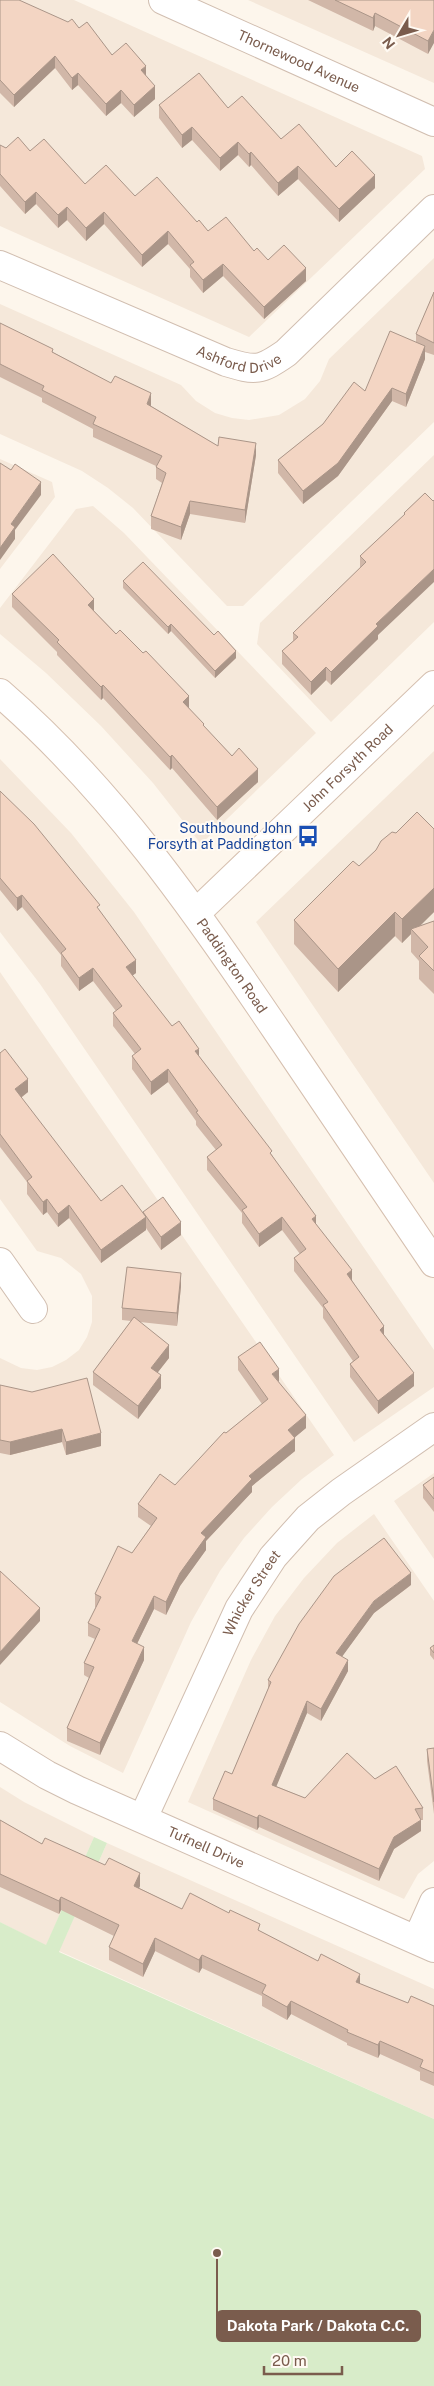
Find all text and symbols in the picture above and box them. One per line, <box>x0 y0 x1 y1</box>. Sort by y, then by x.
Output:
north arrow <box>374 10 424 60</box>
street label: Thornewood Avenue <box>235 27 362 96</box>
text: N <box>379 34 398 52</box>
street label: Ashford Drive <box>194 342 284 376</box>
street label: John Forsyth Road <box>299 721 396 815</box>
place label: Southbound John Forsyth at Paddington <box>148 820 292 852</box>
bus stop icon: Southbound John Forsyth at Paddington <box>295 823 321 849</box>
street label: Paddington Road <box>194 915 270 1016</box>
street label: Whicker Street <box>220 1547 283 1639</box>
street label: Tufnell Drive <box>165 1823 247 1871</box>
callout: Dakota Park / Dakota C.C. <box>217 2311 420 2341</box>
text: Dakota Park / Dakota C.C. <box>227 2317 409 2334</box>
scale bar <box>264 2344 342 2376</box>
text: 20 m <box>272 2352 307 2369</box>

